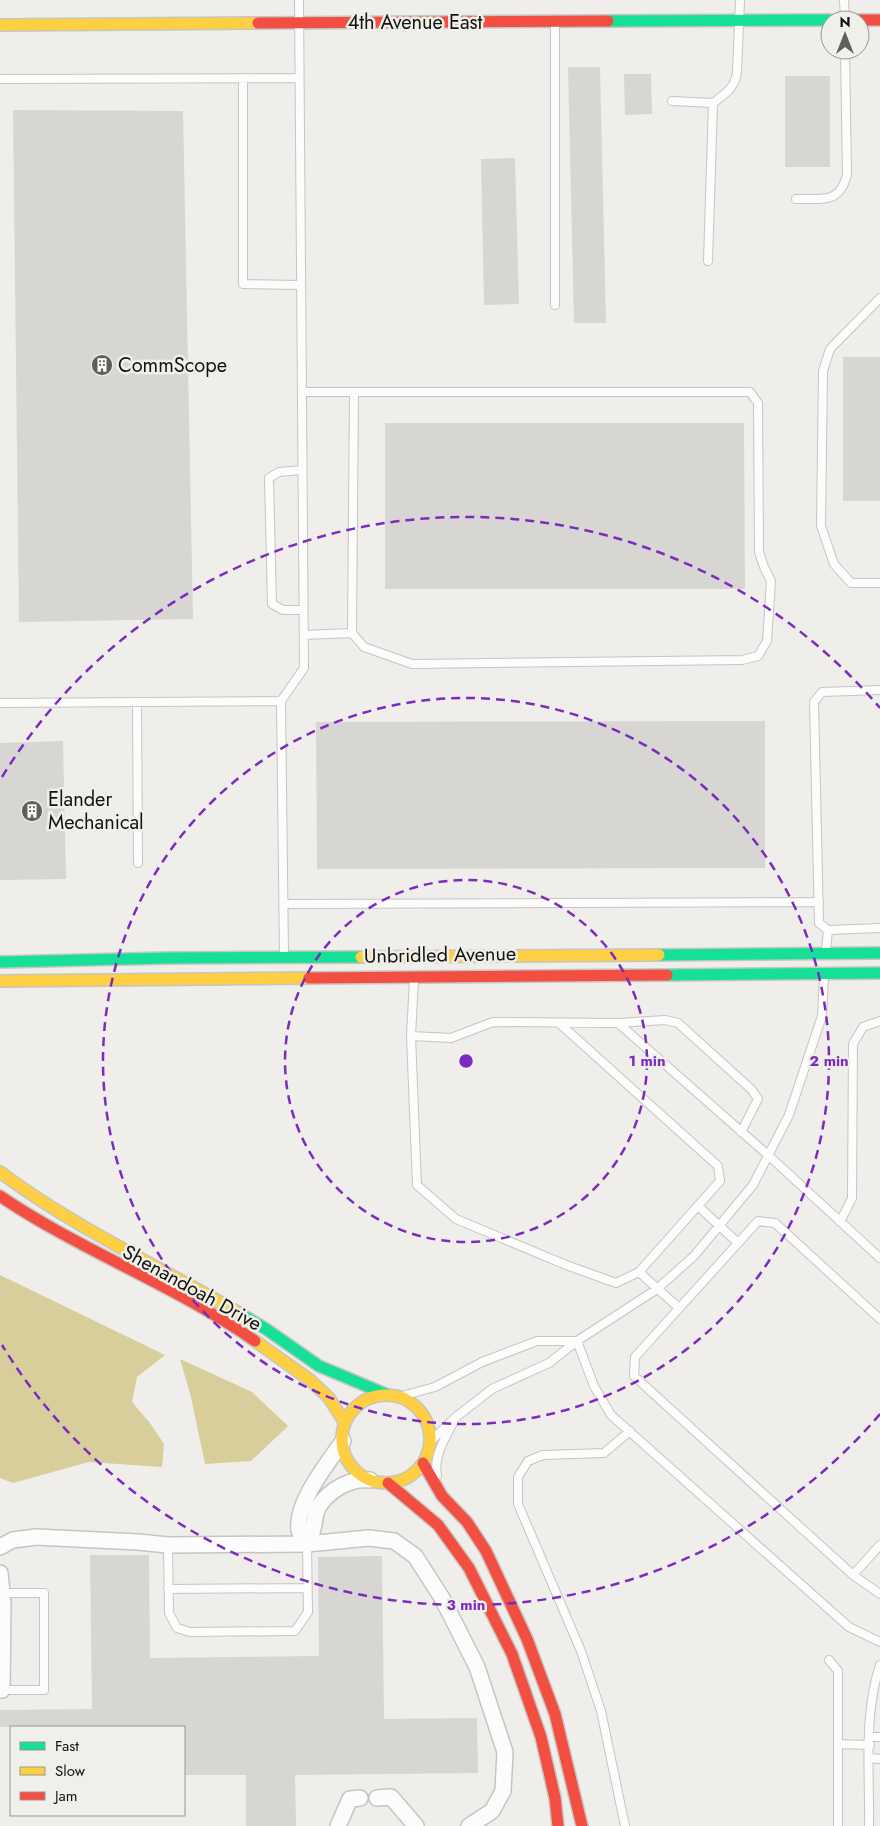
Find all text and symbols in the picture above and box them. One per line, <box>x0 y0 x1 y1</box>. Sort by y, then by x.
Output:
street label: 4th Avenue East <box>348 8 483 37</box>
north arrow <box>820 10 870 60</box>
text: N <box>839 12 851 32</box>
place label: CommScope <box>118 351 227 380</box>
building icon: CommScope <box>90 353 114 377</box>
place label: Elander Mechanical <box>48 785 144 837</box>
building icon: Elander Mechanical <box>20 799 44 823</box>
street label: Unbridled Avenue <box>364 939 516 971</box>
text: 1 min <box>628 1050 666 1072</box>
text: 2 min <box>809 1050 849 1072</box>
centre of rings <box>457 1052 475 1070</box>
street label: Shenandoah Drive <box>117 1238 267 1338</box>
text: 3 min <box>447 1594 485 1616</box>
legend <box>10 1726 185 1816</box>
text: Fast <box>55 1735 79 1757</box>
text: Slow <box>55 1760 86 1782</box>
text: Jam <box>53 1785 78 1807</box>

